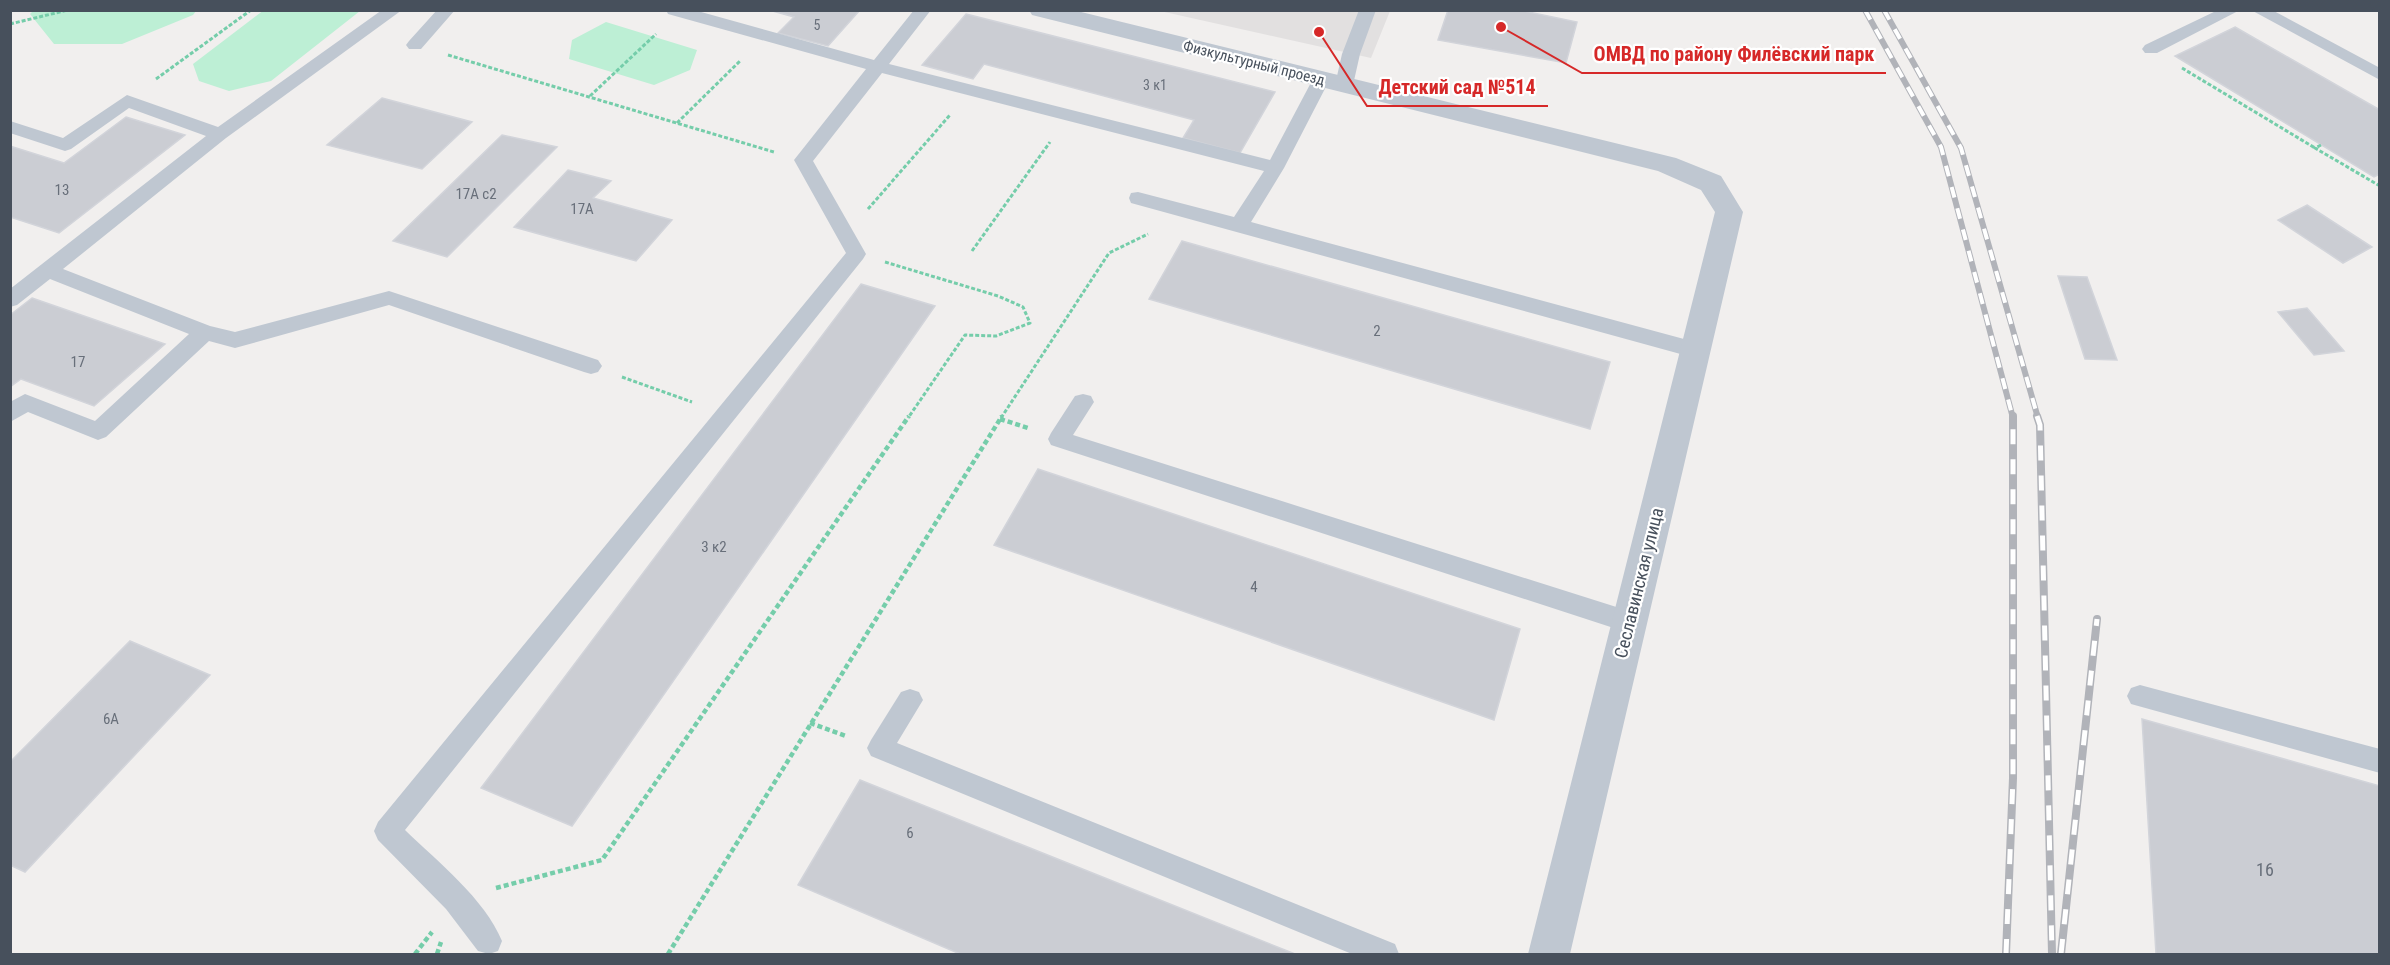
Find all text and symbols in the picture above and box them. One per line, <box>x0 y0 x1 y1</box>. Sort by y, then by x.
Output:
house number: 5 <box>814 17 821 33</box>
callout: ОМВД по району Филёвский парк <box>1582 35 1886 73</box>
street label: Физкультурный проезд <box>1181 37 1327 89</box>
text: ОМВД по району Филёвский парк <box>1594 42 1874 66</box>
callout: Детский сад №514 <box>1367 68 1548 106</box>
text: Детский сад №514 <box>1378 75 1536 99</box>
house number: 3 к1 <box>1143 77 1167 93</box>
house number: 13 <box>55 181 69 199</box>
house number: 17А с2 <box>455 185 497 203</box>
house number: 17А <box>570 200 594 218</box>
house number: 2 <box>1373 322 1381 340</box>
house number: 17 <box>71 353 85 371</box>
street label: Сеславинская улица <box>1610 506 1667 660</box>
house number: 3 к2 <box>701 538 727 556</box>
house number: 4 <box>1250 578 1258 596</box>
house number: 6А <box>103 710 119 728</box>
house number: 6 <box>906 824 914 842</box>
house number: 16 <box>2256 859 2274 880</box>

